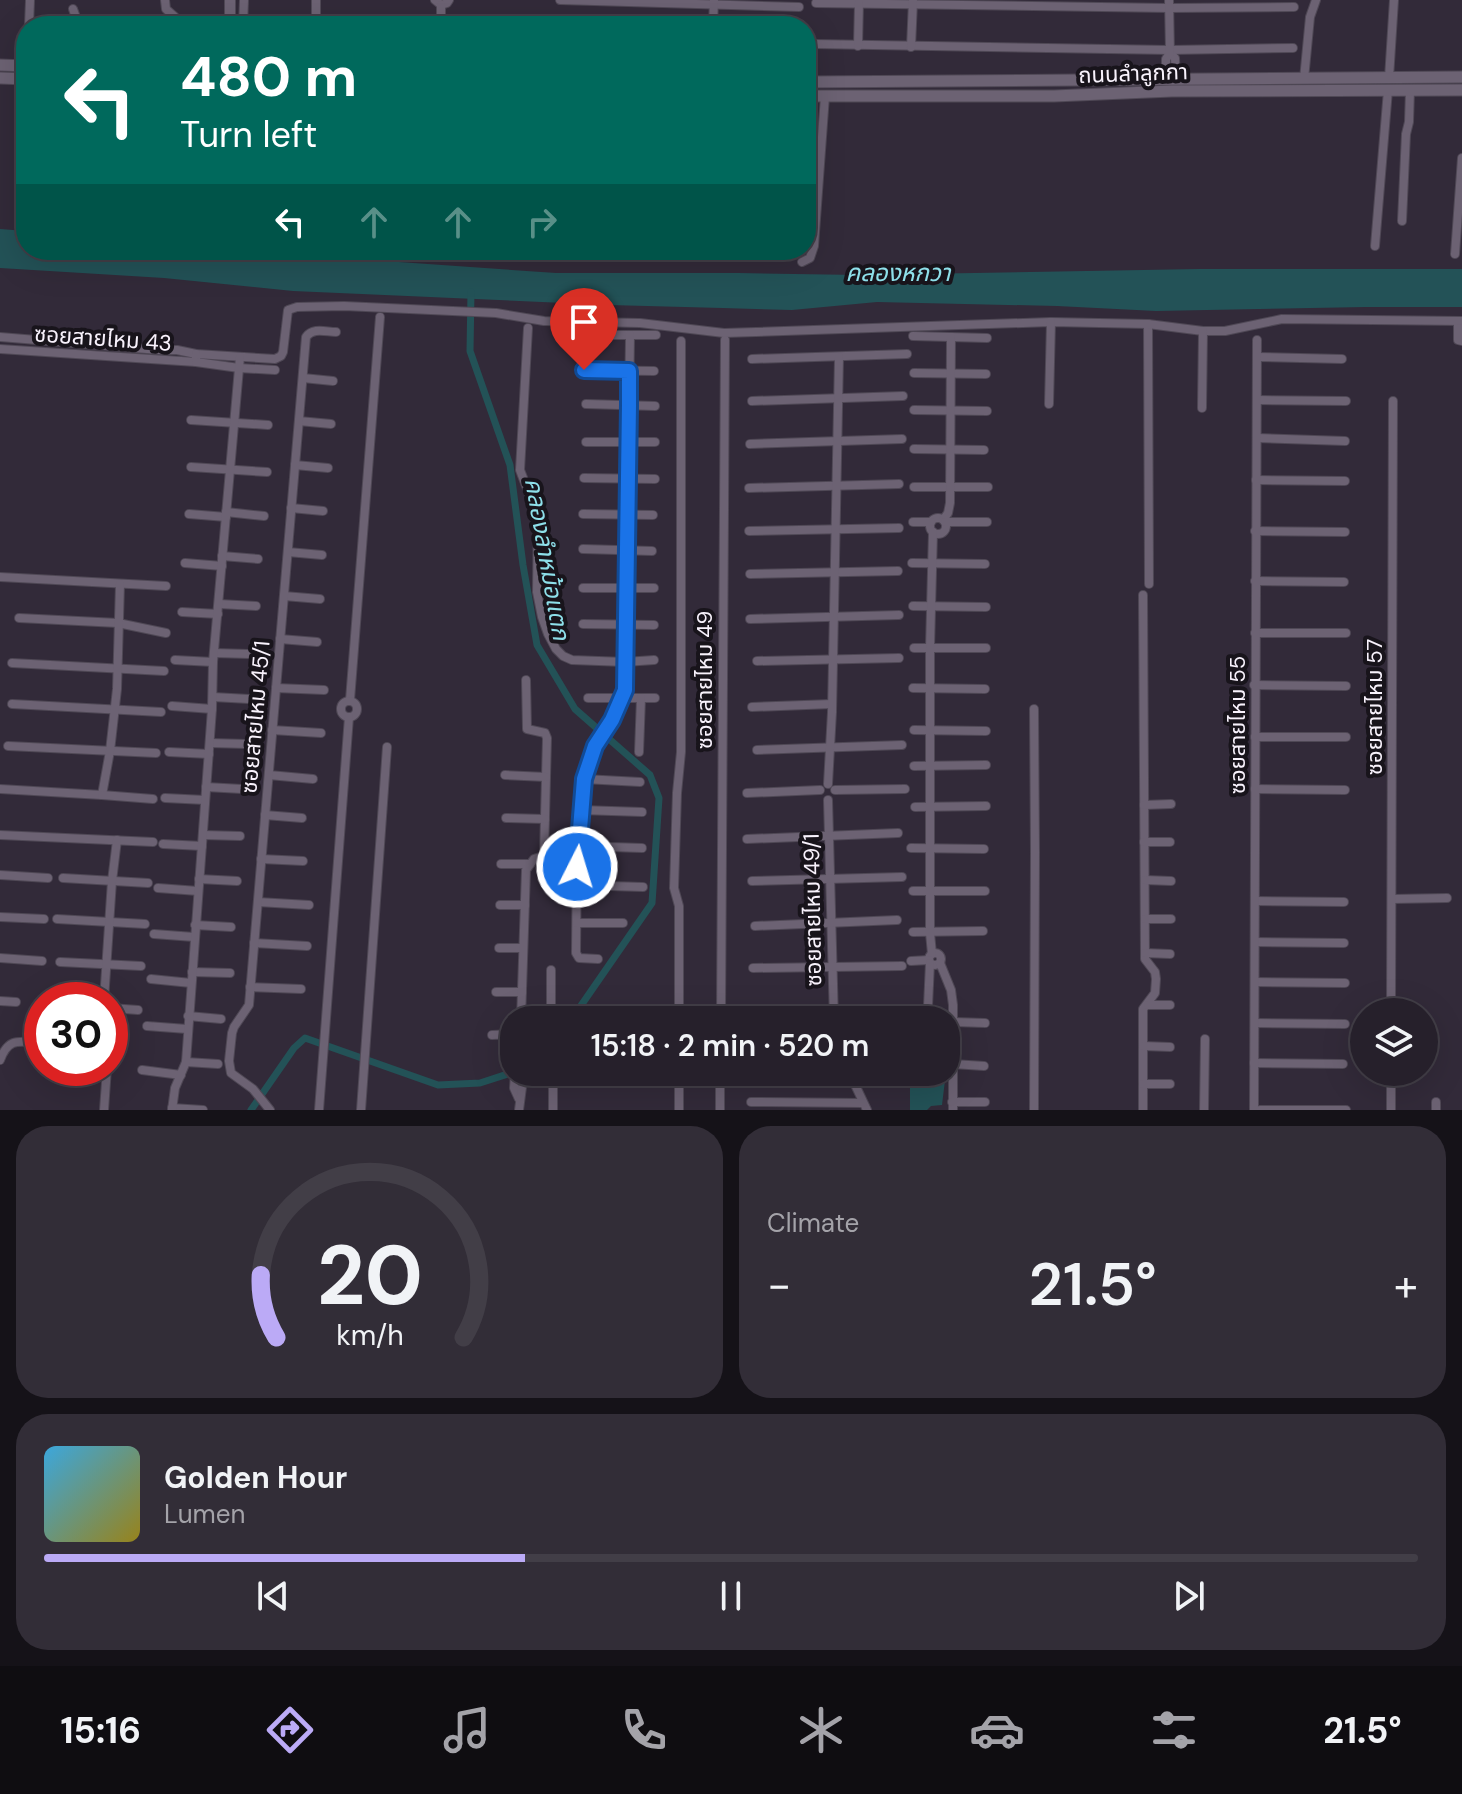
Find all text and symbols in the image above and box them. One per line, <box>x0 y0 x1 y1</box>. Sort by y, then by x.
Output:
text: 480 m <box>180 40 357 113</box>
icon: left <box>48 48 152 152</box>
street label: ถนนลำลูกกา <box>1078 57 1188 90</box>
text: Turn left <box>180 111 317 158</box>
icon: left <box>268 200 312 244</box>
icon: ahead <box>352 200 396 244</box>
icon: ahead <box>436 200 480 244</box>
icon: right <box>520 200 564 244</box>
water label: คลองหกวา <box>845 257 952 288</box>
pin <box>550 288 618 370</box>
icon: arrive <box>562 300 606 344</box>
street label: ซอยสายไหม 43 <box>33 319 173 358</box>
water label: คลองลำหม้อแตก <box>518 475 577 644</box>
street label: ซอยสายไหม 49 <box>690 611 719 749</box>
street label: ซอยสายไหม 57 <box>1360 639 1389 775</box>
street label: ซอยสายไหม 45/1 <box>234 640 277 795</box>
street label: ซอยสายไหม 55 <box>1223 656 1252 794</box>
position arrow <box>535 825 619 909</box>
street label: ซอยสายไหม 49/1 <box>797 833 828 987</box>
speed limit sign: 30 <box>24 982 128 1086</box>
map controls <box>1350 998 1438 1086</box>
button: layers <box>1350 998 1438 1086</box>
text: 15:18 · 2 min · 520 m <box>591 1026 869 1065</box>
text: Climate <box>767 1206 859 1240</box>
text: 20 <box>316 1221 423 1330</box>
text: 21.5° <box>1028 1245 1157 1324</box>
text: − <box>767 1256 791 1314</box>
text: + <box>1394 1256 1418 1314</box>
text: km/h <box>336 1317 403 1354</box>
text: Golden Hour <box>164 1458 347 1497</box>
text: Lumen <box>164 1497 245 1531</box>
icon: previous <box>251 1574 295 1618</box>
icon: pause <box>709 1574 753 1618</box>
icon: next <box>1167 1574 1211 1618</box>
icon: directions <box>262 1702 318 1758</box>
icon: music <box>439 1702 495 1758</box>
icon: phone <box>616 1702 672 1758</box>
icon: climate <box>793 1702 849 1758</box>
icon: car <box>969 1702 1025 1758</box>
icon: filters <box>1146 1702 1202 1758</box>
text: 15:16 <box>60 1707 141 1754</box>
text: 21.5° <box>1323 1707 1402 1754</box>

